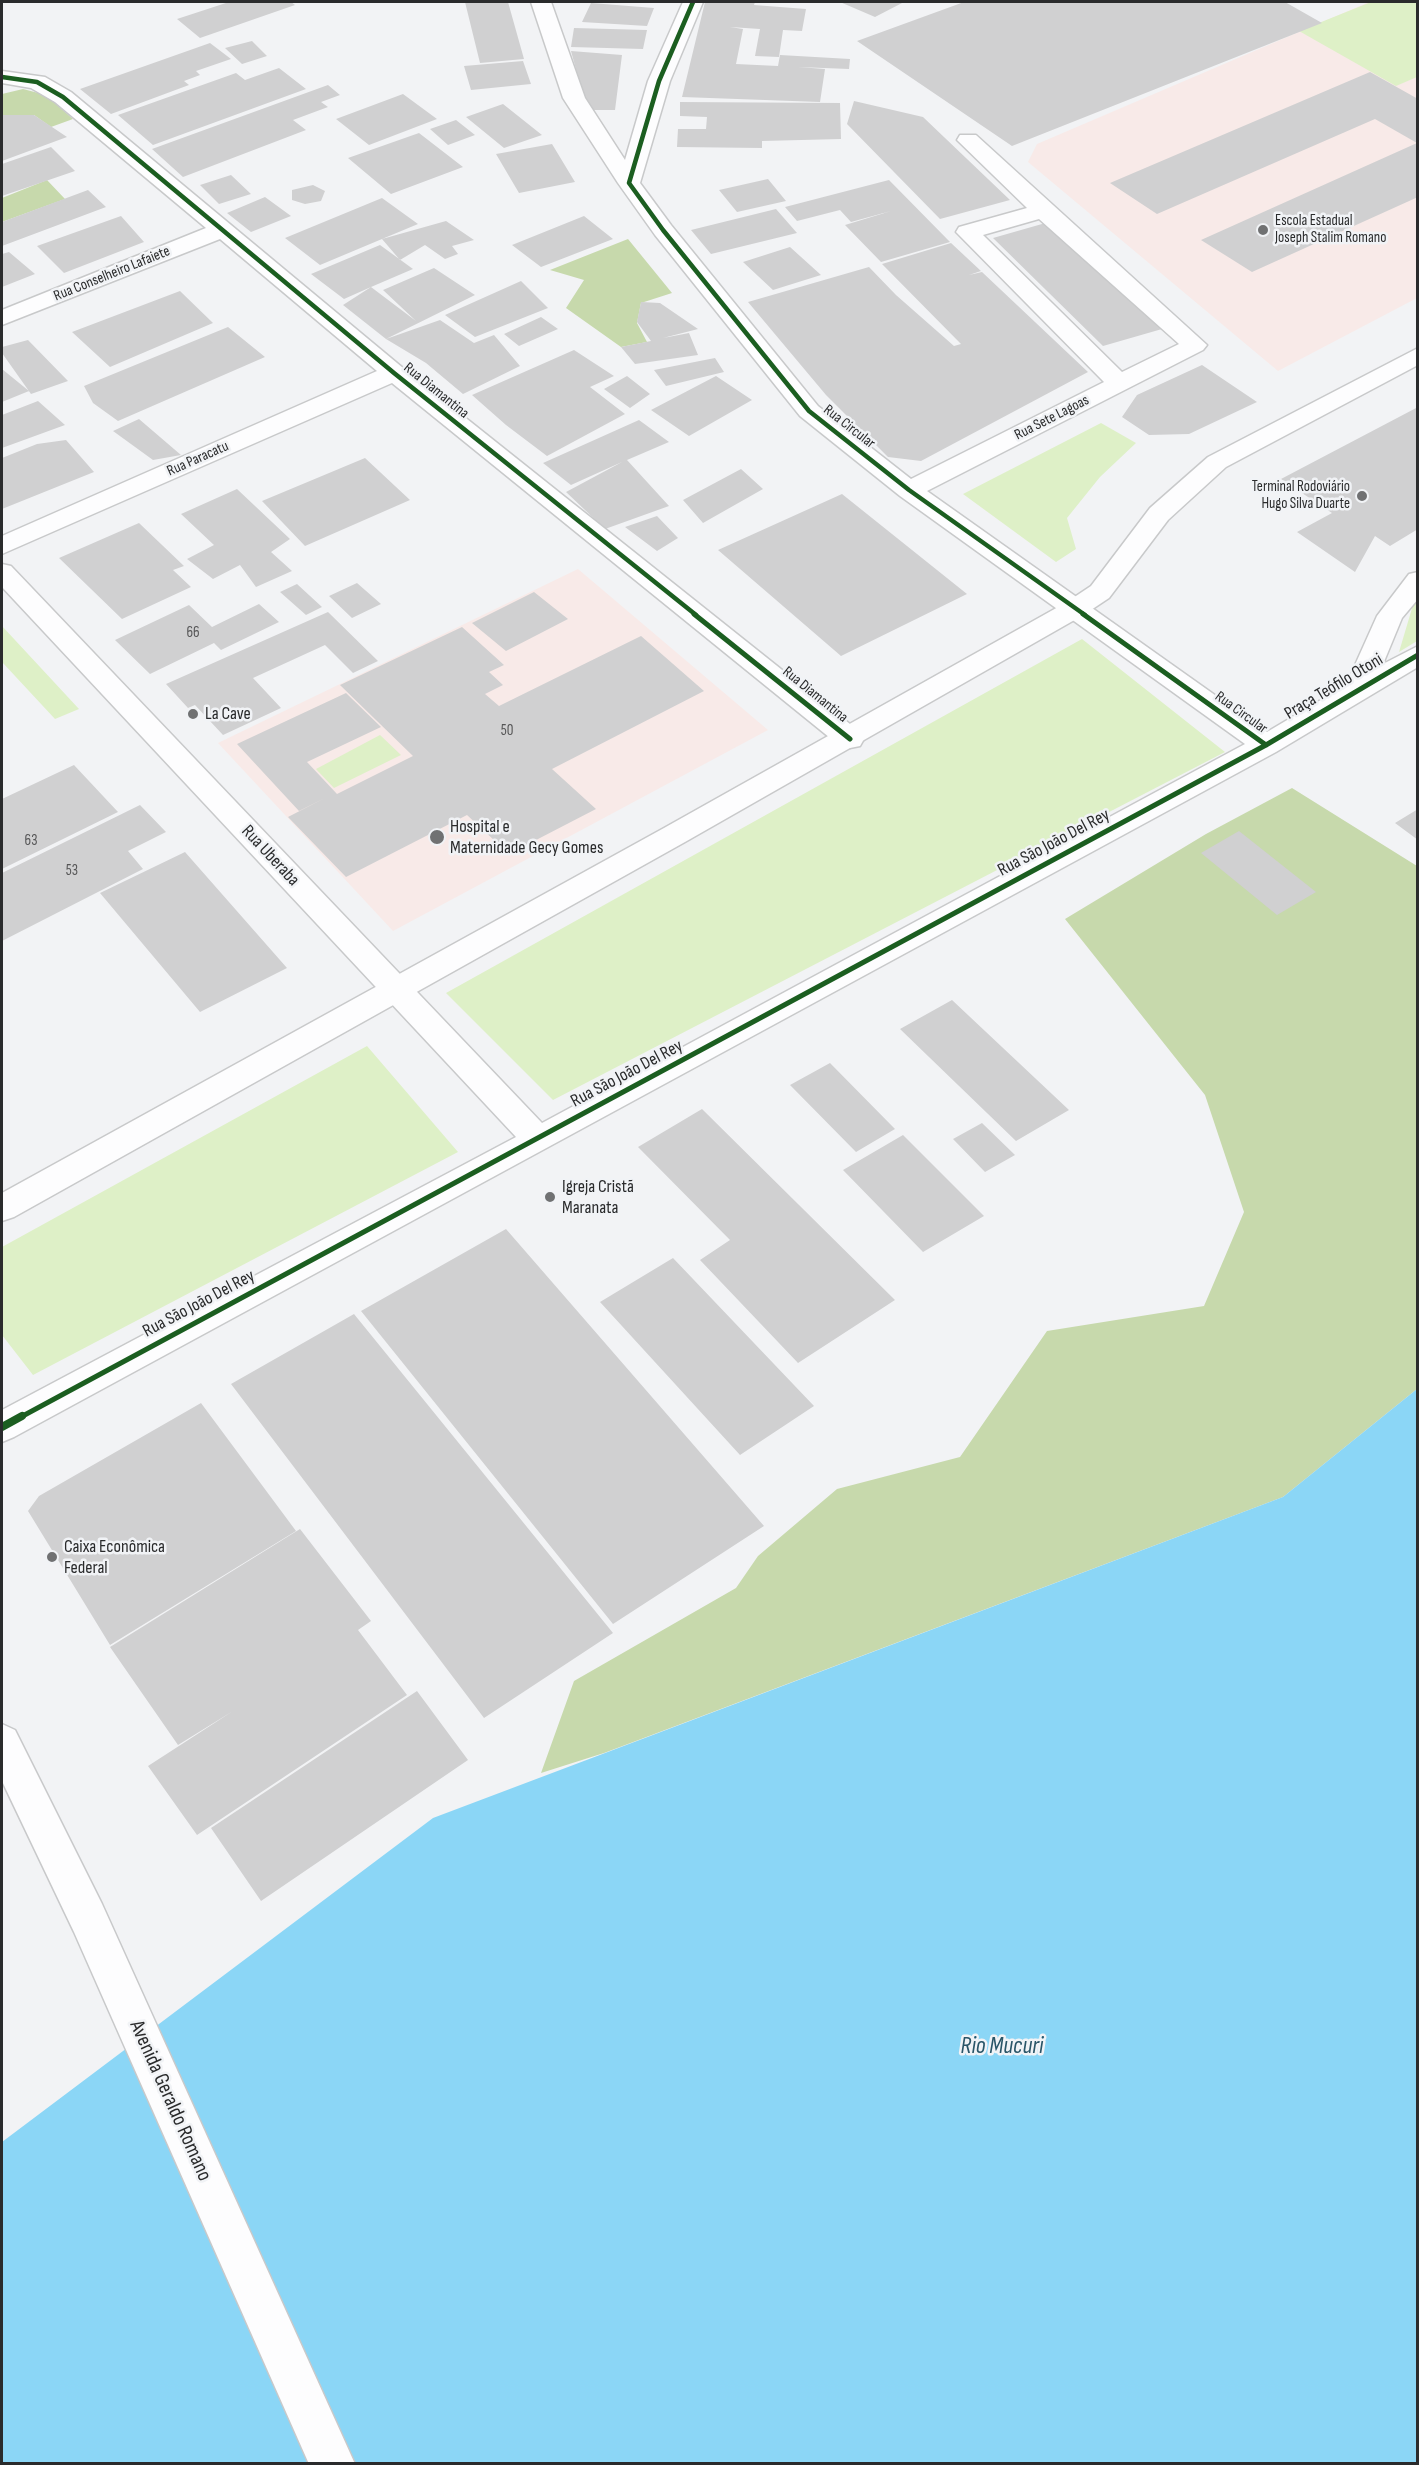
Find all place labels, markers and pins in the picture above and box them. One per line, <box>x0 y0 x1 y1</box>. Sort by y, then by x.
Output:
place label: Escola Estadual Joseph Stalim Romano <box>1275 212 1386 247</box>
marker: Escola Estadual Joseph Stalim Romano <box>1256 223 1270 237</box>
place label: Terminal Rodoviário Hugo Silva Duarte <box>1252 478 1350 513</box>
marker: Terminal Rodoviário Hugo Silva Duarte <box>1355 489 1369 503</box>
place label: La Cave <box>205 703 251 725</box>
marker: La Cave <box>186 707 200 721</box>
place label: Hospital e Maternidade Gecy Gomes <box>450 816 603 858</box>
marker: Hospital e Maternidade Gecy Gomes <box>428 828 446 846</box>
place label: Igreja Cristã Maranata <box>562 1176 634 1218</box>
marker: Igreja Cristã Maranata <box>543 1190 557 1204</box>
place label: Caixa Econômica Federal <box>64 1536 165 1578</box>
marker: Caixa Econômica Federal <box>45 1550 59 1564</box>

